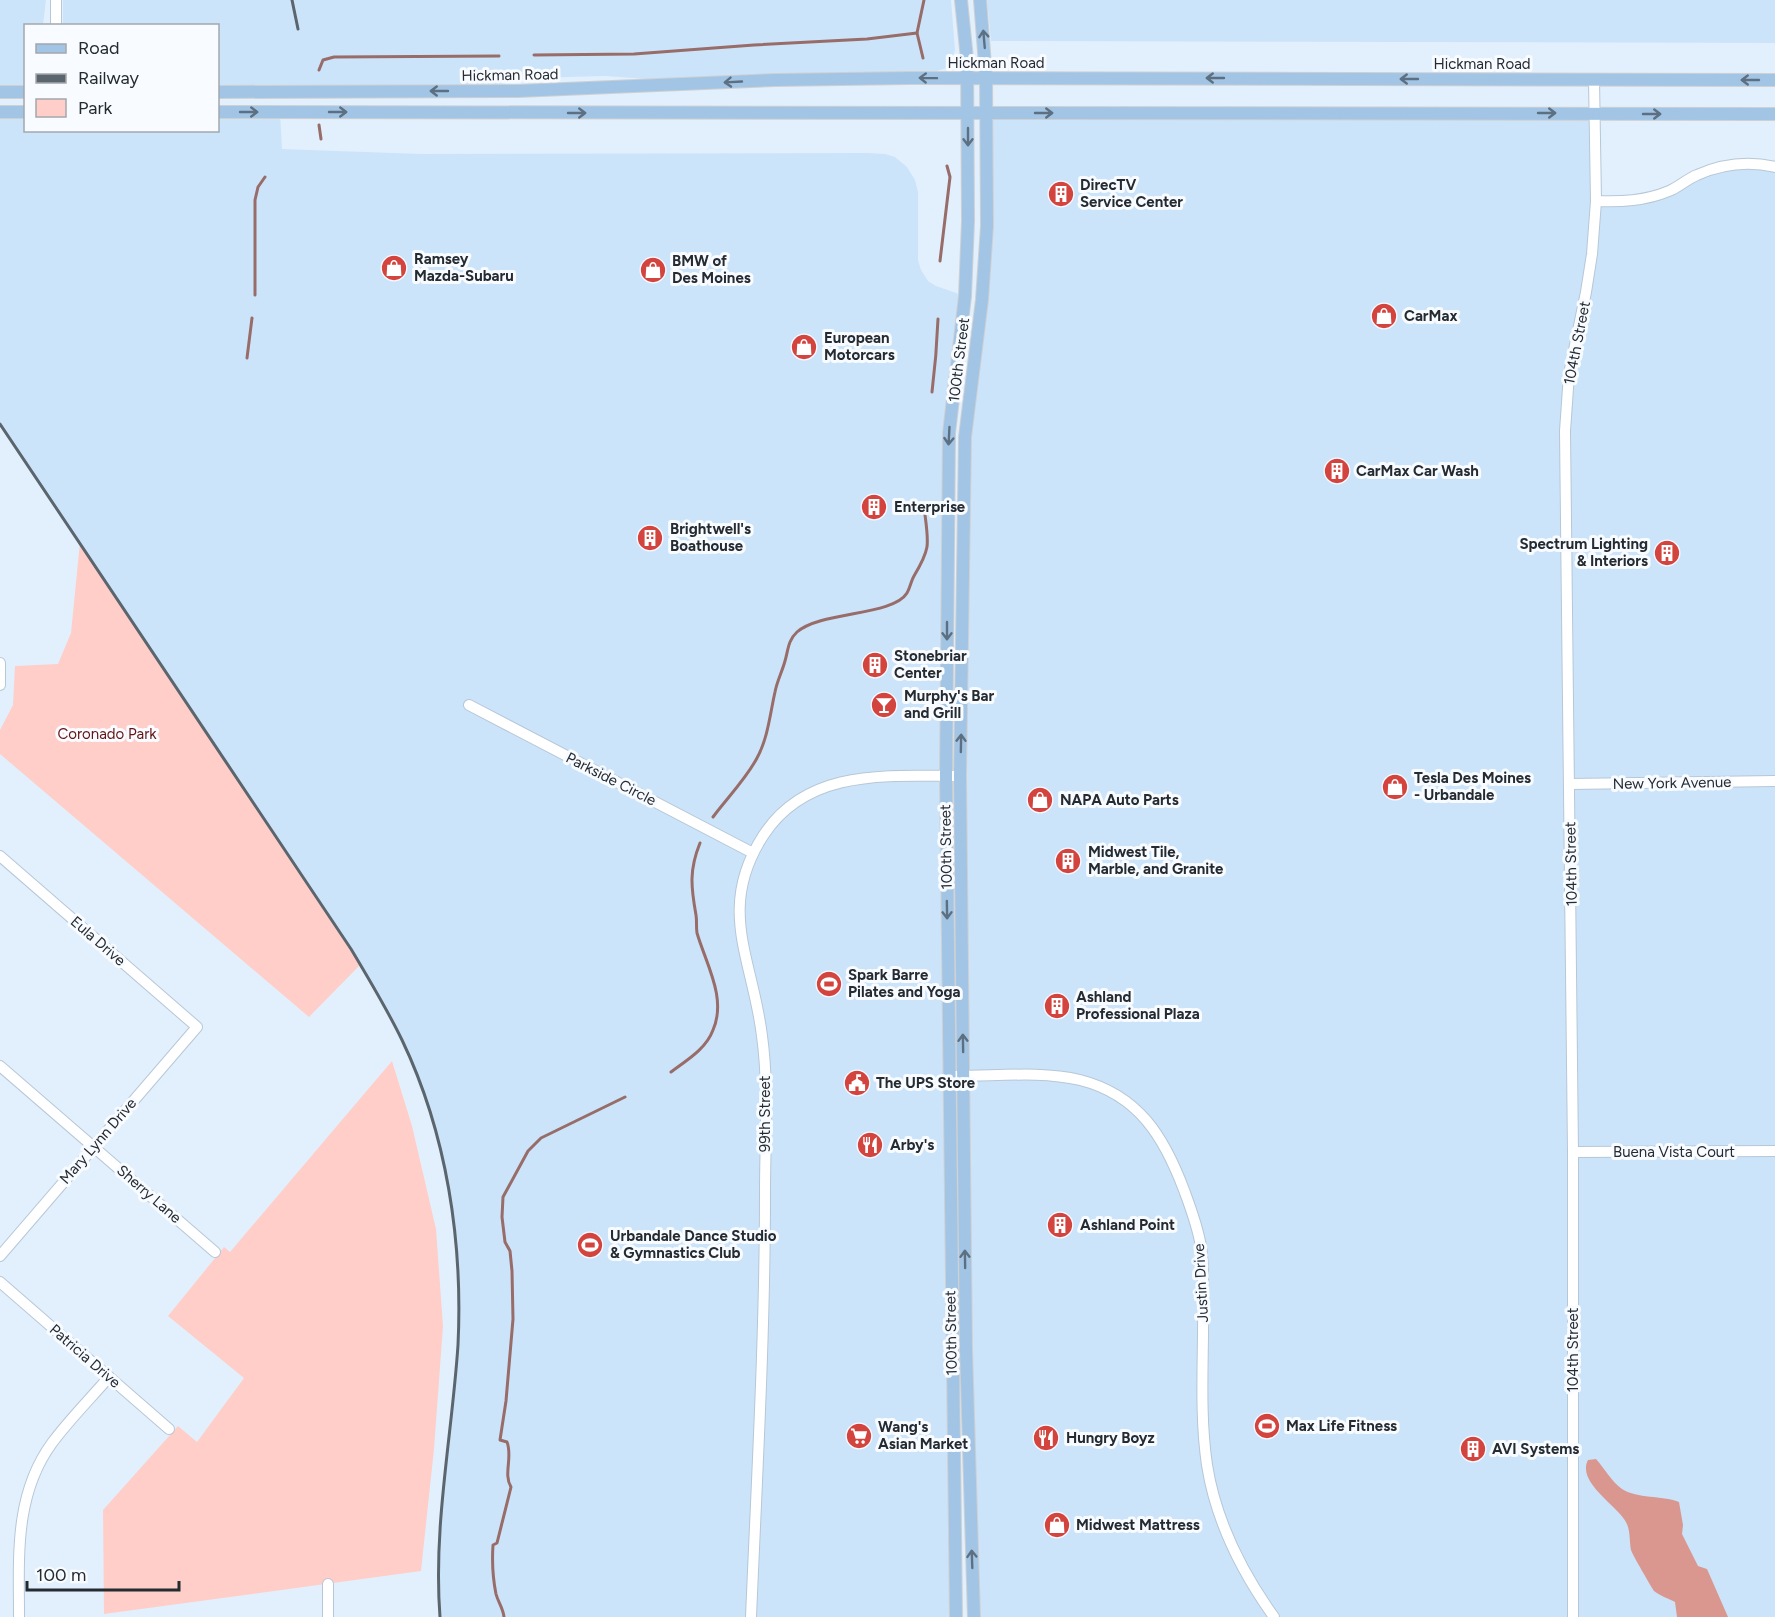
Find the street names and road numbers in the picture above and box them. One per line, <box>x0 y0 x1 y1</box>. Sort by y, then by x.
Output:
street label: Hickman Road <box>947 54 1045 72</box>
street label: Hickman Road <box>1433 55 1531 73</box>
street label: Hickman Road <box>461 65 559 85</box>
street label: 104th Street <box>1560 299 1594 386</box>
street label: 100th Street <box>945 316 973 403</box>
street label: Parkside Circle <box>563 749 659 809</box>
street label: New York Avenue <box>1613 773 1731 793</box>
street label: 100th Street <box>936 804 956 890</box>
street label: 104th Street <box>1561 821 1581 907</box>
street label: Eula Drive <box>67 912 129 970</box>
street label: 99th Street <box>756 1075 774 1152</box>
street label: Mary Lynn Drive <box>56 1094 140 1188</box>
street label: Buena Vista Court <box>1613 1143 1735 1161</box>
street label: Sherry Lane <box>113 1161 185 1227</box>
street label: Justin Drive <box>1190 1243 1212 1323</box>
street label: 100th Street <box>941 1290 961 1376</box>
street label: 104th Street <box>1564 1307 1582 1392</box>
street label: Patricia Drive <box>46 1320 124 1392</box>

